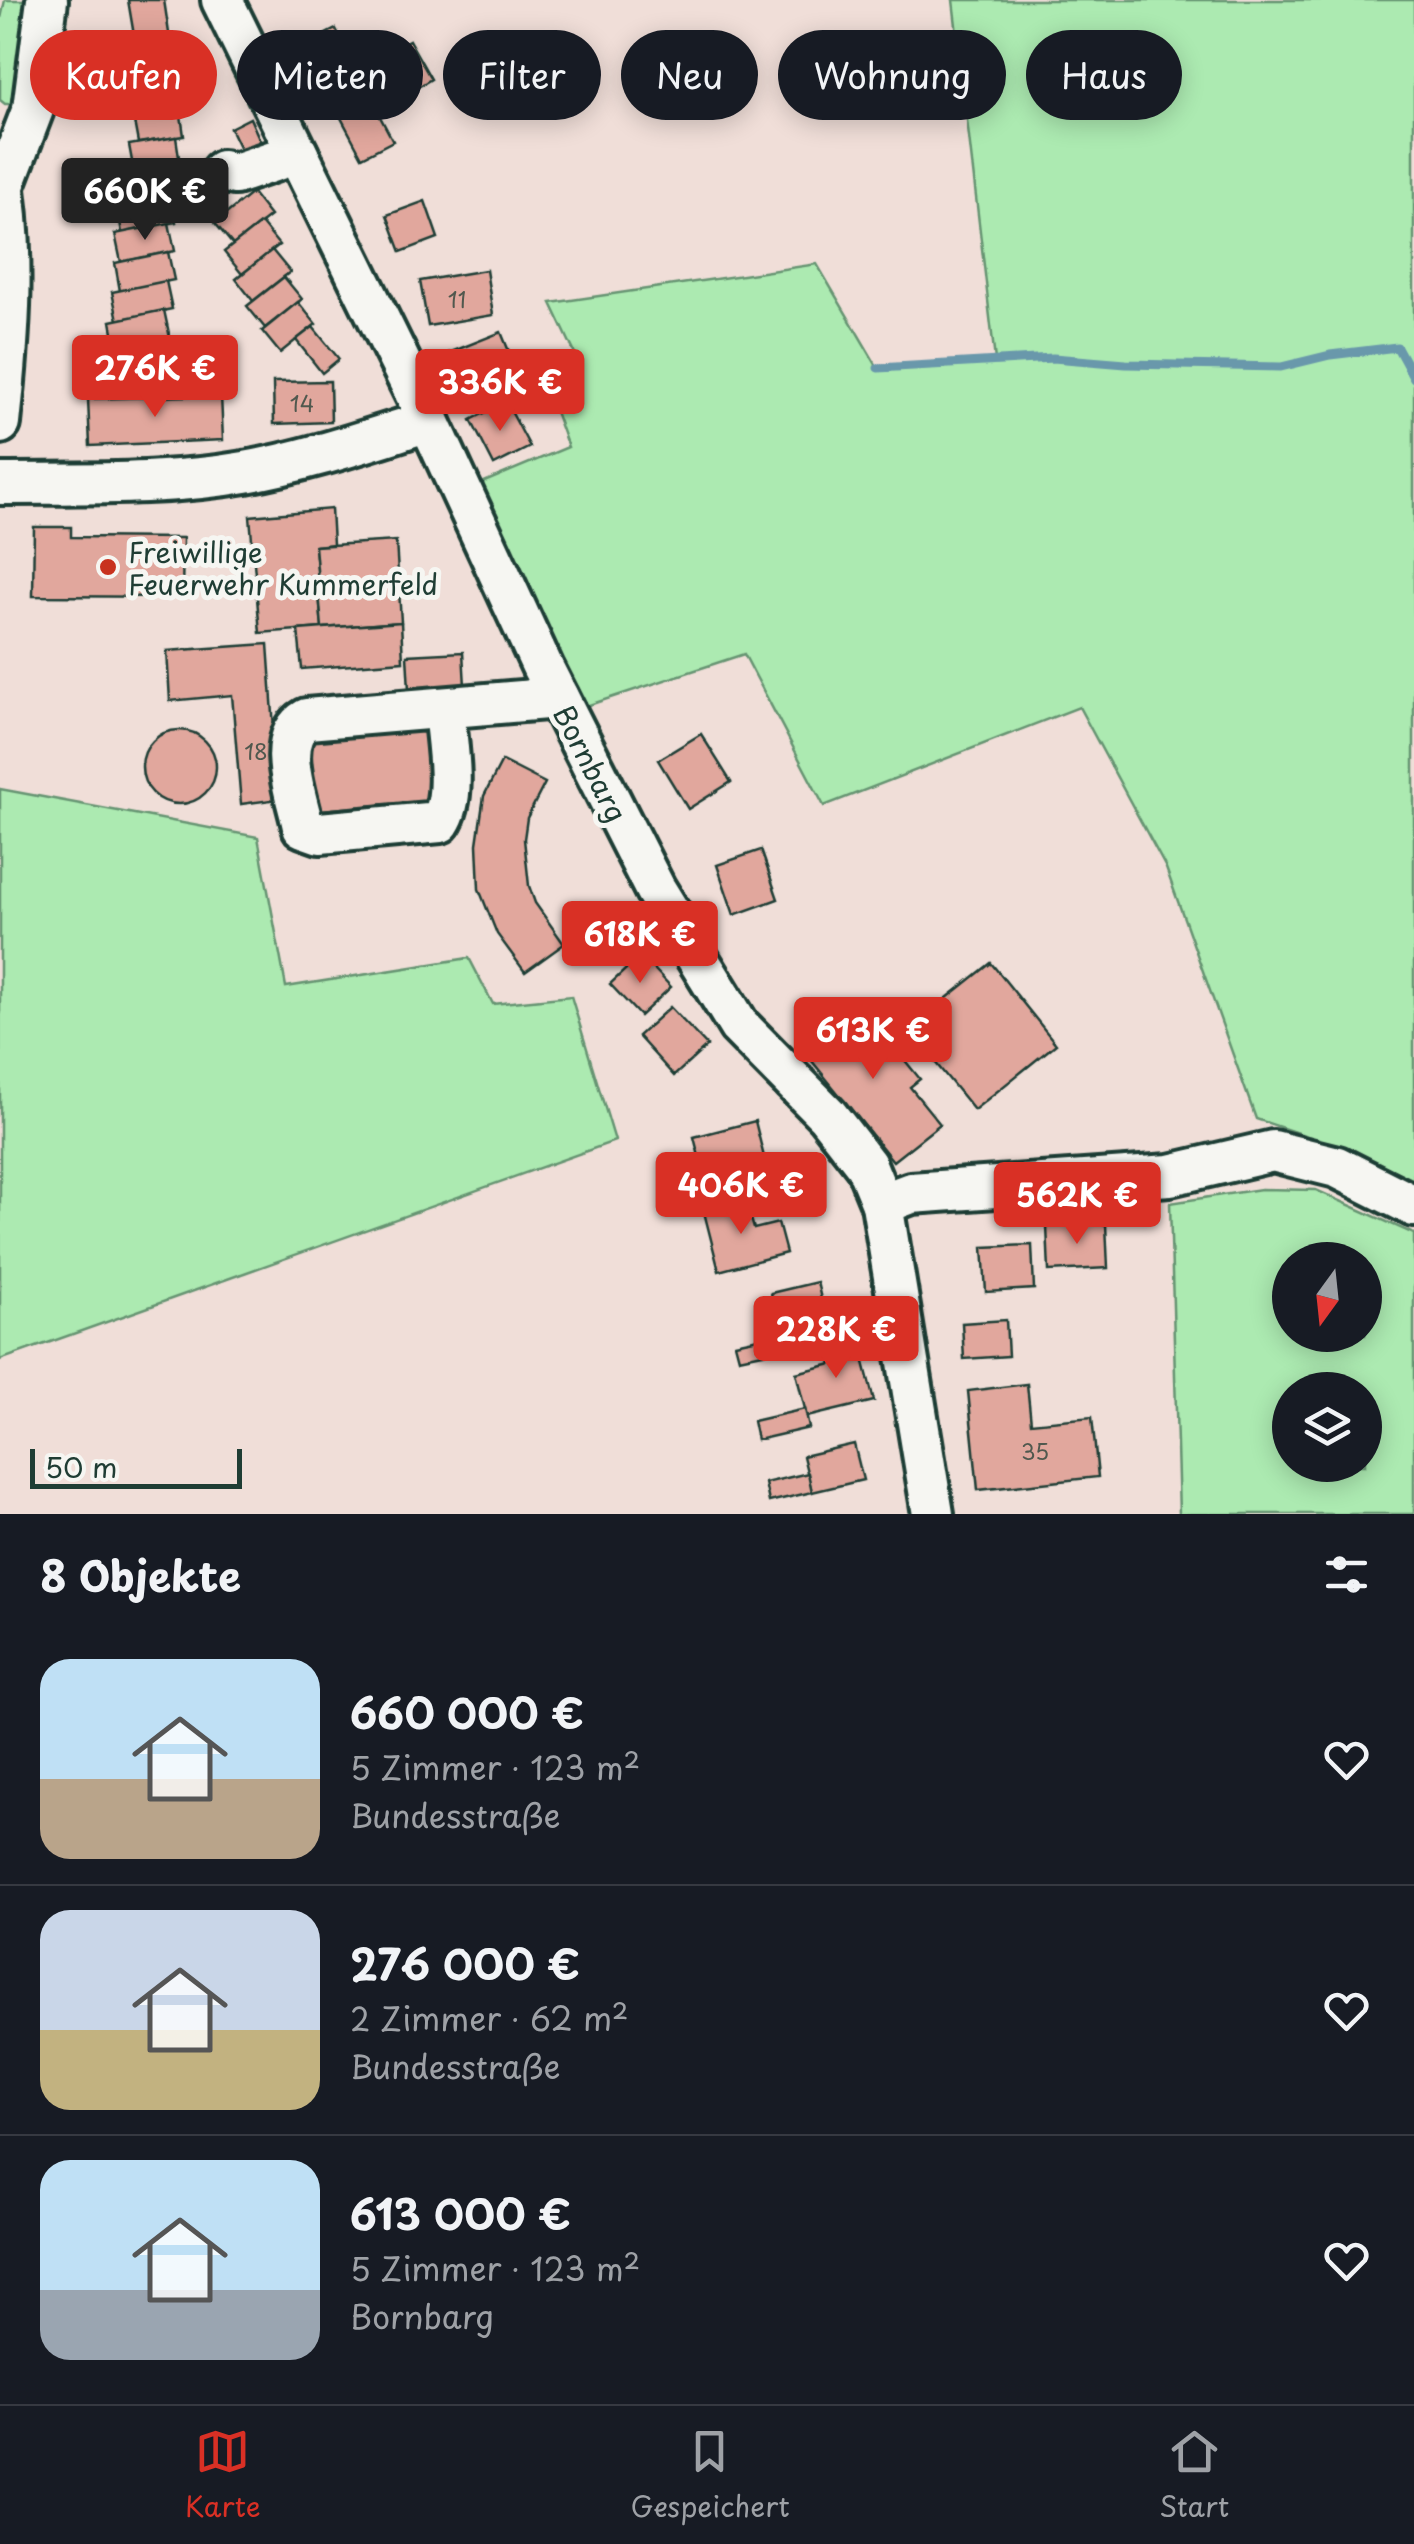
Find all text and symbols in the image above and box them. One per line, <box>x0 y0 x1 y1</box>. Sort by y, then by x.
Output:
chip: Kaufen <box>30 30 217 120</box>
chip: Mieten <box>237 30 423 120</box>
chip: Filter <box>443 30 601 120</box>
chip: Neu <box>621 30 758 120</box>
chip: Wohnung <box>778 30 1006 120</box>
chip: Haus <box>1026 30 1182 120</box>
pin: 660K € <box>64 158 226 243</box>
text: 660K € <box>83 166 207 214</box>
house number: 11 <box>448 282 466 315</box>
pin: 276K € <box>74 335 236 420</box>
text: 276K € <box>94 343 216 391</box>
pin: 336K € <box>419 349 581 434</box>
text: 336K € <box>437 357 563 405</box>
house number: 14 <box>290 386 314 419</box>
place label: Freiwillige Feuerwehr Kummerfeld <box>128 530 438 605</box>
marker: Freiwillige Feuerwehr Kummerfeld <box>97 556 119 578</box>
street label: Bornbarg <box>543 697 639 829</box>
house number: 18 <box>244 734 268 767</box>
pin: 618K € <box>559 901 721 986</box>
text: 618K € <box>584 909 696 957</box>
pin: 613K € <box>792 997 954 1082</box>
text: 613K € <box>816 1005 930 1053</box>
pin: 406K € <box>660 1152 822 1237</box>
text: 406K € <box>678 1160 804 1208</box>
pin: 562K € <box>996 1162 1158 1247</box>
text: 562K € <box>1016 1170 1138 1218</box>
north arrow <box>1272 1242 1382 1352</box>
map controls <box>1272 1242 1382 1482</box>
pin: 228K € <box>755 1296 917 1381</box>
text: 228K € <box>776 1304 896 1352</box>
button: layers <box>1272 1372 1382 1482</box>
house number: 35 <box>1021 1434 1049 1467</box>
scale bar <box>30 1444 242 1488</box>
text: 50 m <box>45 1445 118 1488</box>
text: 8 Objekte <box>40 1543 241 1606</box>
icon: filters <box>1319 1547 1374 1602</box>
text: 660 000 € <box>350 1680 584 1743</box>
icon: home <box>120 1699 240 1819</box>
icon: heart <box>1319 1732 1374 1787</box>
text: 5 Zimmer · 123 m² <box>350 1743 640 1791</box>
text: Bundesstraße <box>350 1791 560 1839</box>
text: 276 000 € <box>350 1931 580 1994</box>
icon: home <box>120 1950 240 2070</box>
icon: heart <box>1319 1983 1374 2038</box>
text: 2 Zimmer · 62 m² <box>350 1994 628 2042</box>
text: Bundesstraße <box>350 2042 560 2090</box>
text: 613 000 € <box>350 2181 571 2244</box>
icon: home <box>120 2200 240 2320</box>
icon: heart <box>1319 2233 1374 2288</box>
text: 5 Zimmer · 123 m² <box>350 2244 640 2292</box>
text: Bornbarg <box>350 2292 494 2340</box>
tab: Karte <box>185 2424 261 2527</box>
tab: Gespeichert <box>630 2424 790 2527</box>
tab: Start <box>1159 2424 1229 2527</box>

